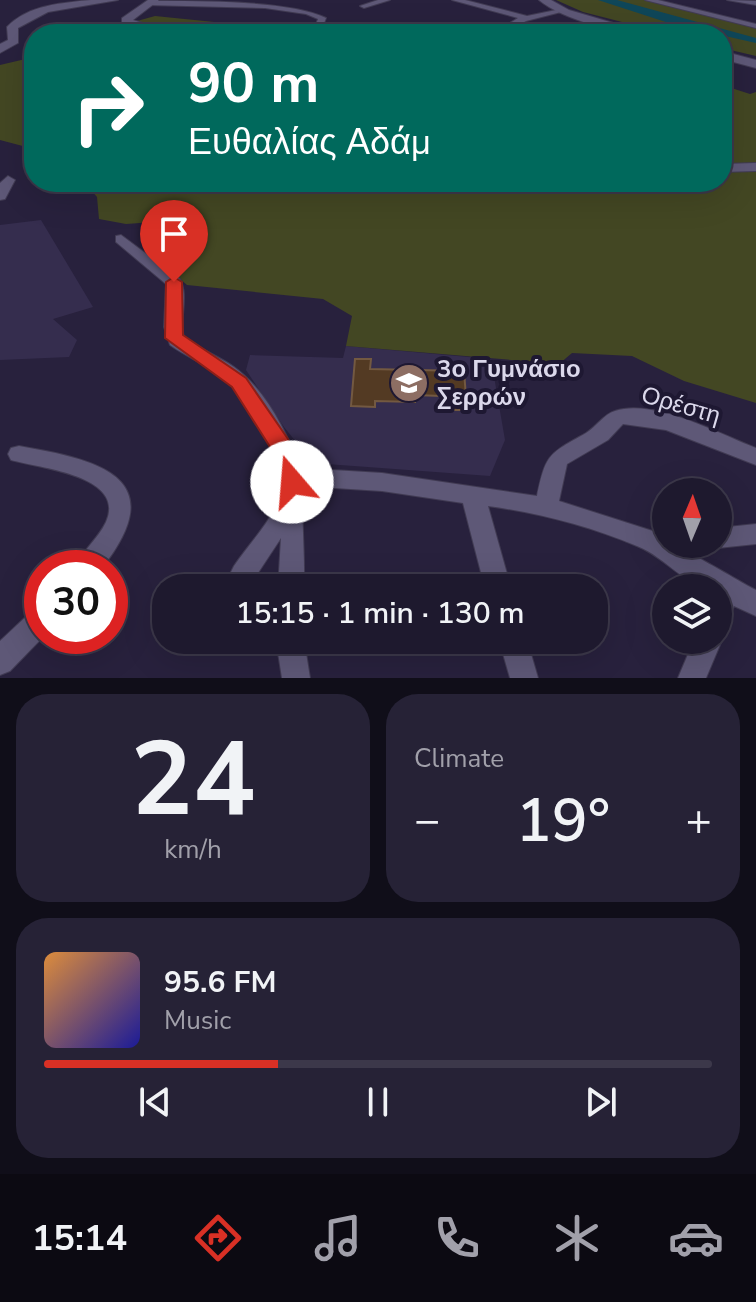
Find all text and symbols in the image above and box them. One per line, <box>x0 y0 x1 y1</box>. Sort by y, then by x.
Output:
text: 90 m <box>188 45 319 122</box>
icon: right <box>56 56 160 160</box>
text: Ευθαλίας Αδάμ <box>188 118 431 167</box>
pin <box>140 200 208 282</box>
icon: arrive <box>152 212 196 256</box>
place label: 3ο Γυμνάσιο Σερρών <box>437 353 581 413</box>
school or university icon: 3ο Γυμνάσιο Σερρών <box>388 362 430 404</box>
street label: Ορέστη <box>638 379 724 431</box>
position arrow <box>250 440 334 524</box>
north arrow <box>652 478 732 558</box>
map controls <box>652 478 732 654</box>
speed limit sign: 30 <box>24 550 128 654</box>
button: layers <box>652 574 732 654</box>
text: 15:15 · 1 min · 130 m <box>235 593 525 634</box>
text: 24 <box>131 709 255 851</box>
text: Climate <box>414 741 504 776</box>
text: 19° <box>516 780 610 862</box>
text: − <box>414 791 440 851</box>
text: + <box>686 791 712 851</box>
text: km/h <box>164 832 222 867</box>
text: 95.6 FM <box>164 962 276 1003</box>
text: Music <box>164 1003 231 1038</box>
icon: previous <box>133 1080 177 1124</box>
icon: pause <box>356 1080 400 1124</box>
icon: next <box>579 1080 623 1124</box>
icon: directions <box>190 1210 246 1266</box>
icon: music <box>310 1210 366 1266</box>
icon: phone <box>429 1210 485 1266</box>
icon: climate <box>549 1210 605 1266</box>
icon: car <box>668 1210 724 1266</box>
text: 15:14 <box>32 1214 127 1263</box>

